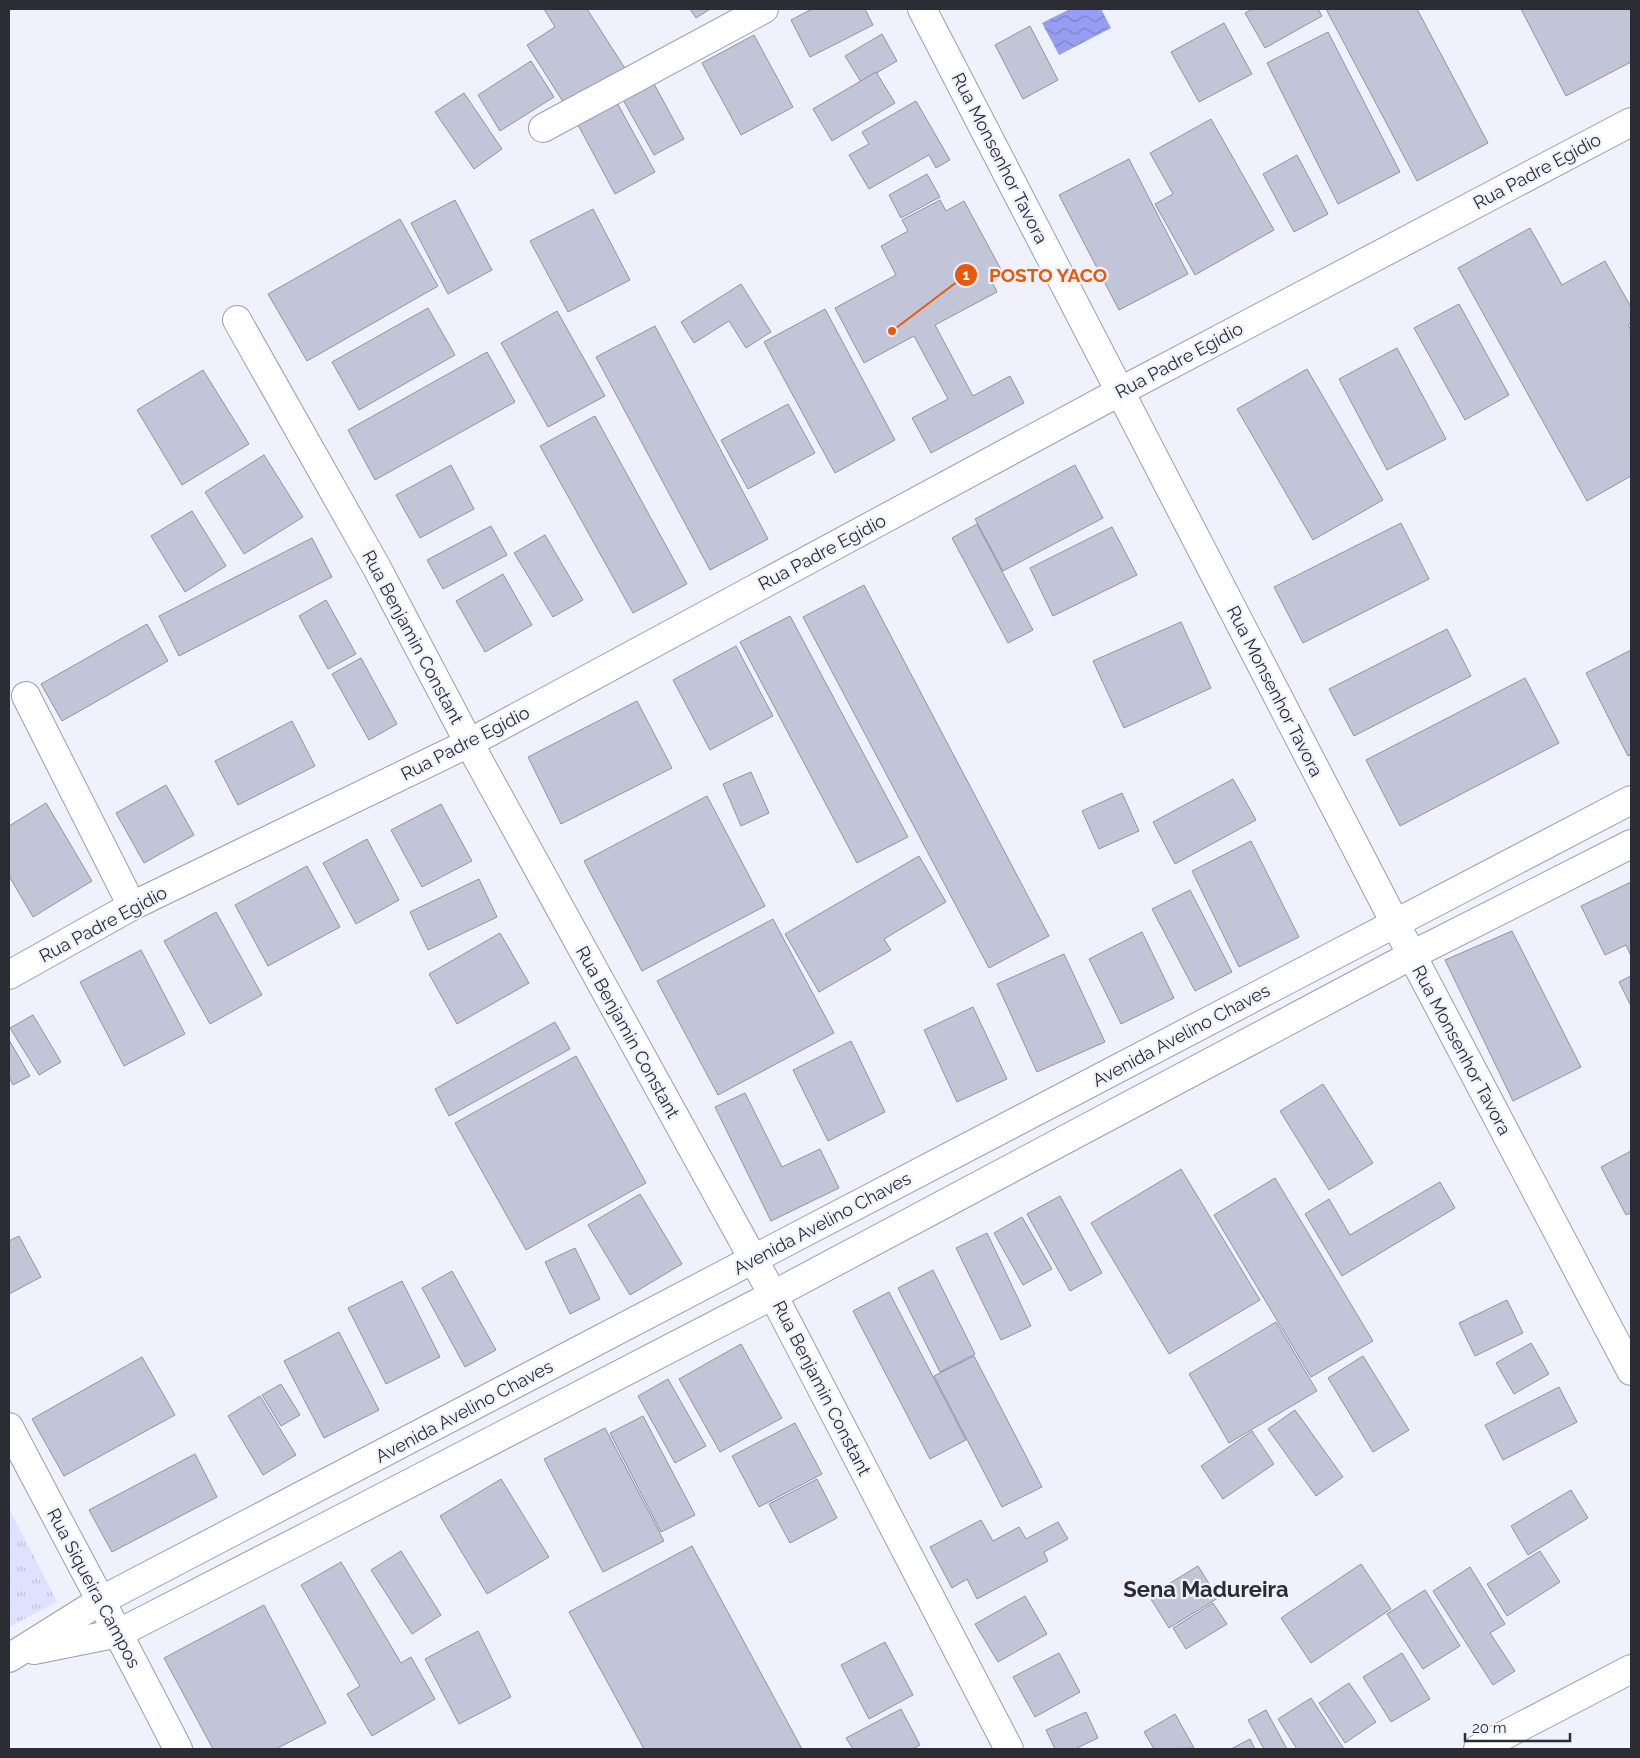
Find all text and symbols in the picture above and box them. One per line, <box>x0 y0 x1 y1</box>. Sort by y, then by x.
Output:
street label: Rua Monsenhor Tavora <box>948 69 1052 247</box>
street label: Rua Padre Egidio <box>1470 128 1605 214</box>
callout: POSTO YACO <box>953 258 1117 292</box>
text: POSTO YACO <box>989 264 1107 286</box>
text: 1 <box>962 266 970 284</box>
street label: Rua Padre Egidio <box>1112 317 1247 403</box>
street label: Rua Padre Egidio <box>755 509 890 595</box>
street label: Rua Benjamin Constant <box>358 547 468 727</box>
street label: Rua Monsenhor Tavora <box>1223 602 1327 780</box>
street label: Rua Padre Egidio <box>397 701 533 784</box>
street label: Rua Padre Egidio <box>36 881 171 967</box>
street label: Rua Benjamin Constant <box>572 942 684 1122</box>
street label: Rua Monsenhor Tavora <box>1408 962 1516 1138</box>
street label: Avenida Avelino Chaves <box>1089 979 1274 1091</box>
street label: Avenida Avelino Chaves <box>730 1167 915 1279</box>
street label: Rua Benjamin Constant <box>769 1297 875 1479</box>
street label: Avenida Avelino Chaves <box>372 1355 557 1467</box>
street label: Rua Siqueira Campos <box>43 1505 145 1672</box>
district label: Sena Madureira <box>1123 1576 1289 1602</box>
scale bar <box>1465 1710 1570 1742</box>
text: 20 m <box>1472 1719 1507 1737</box>

